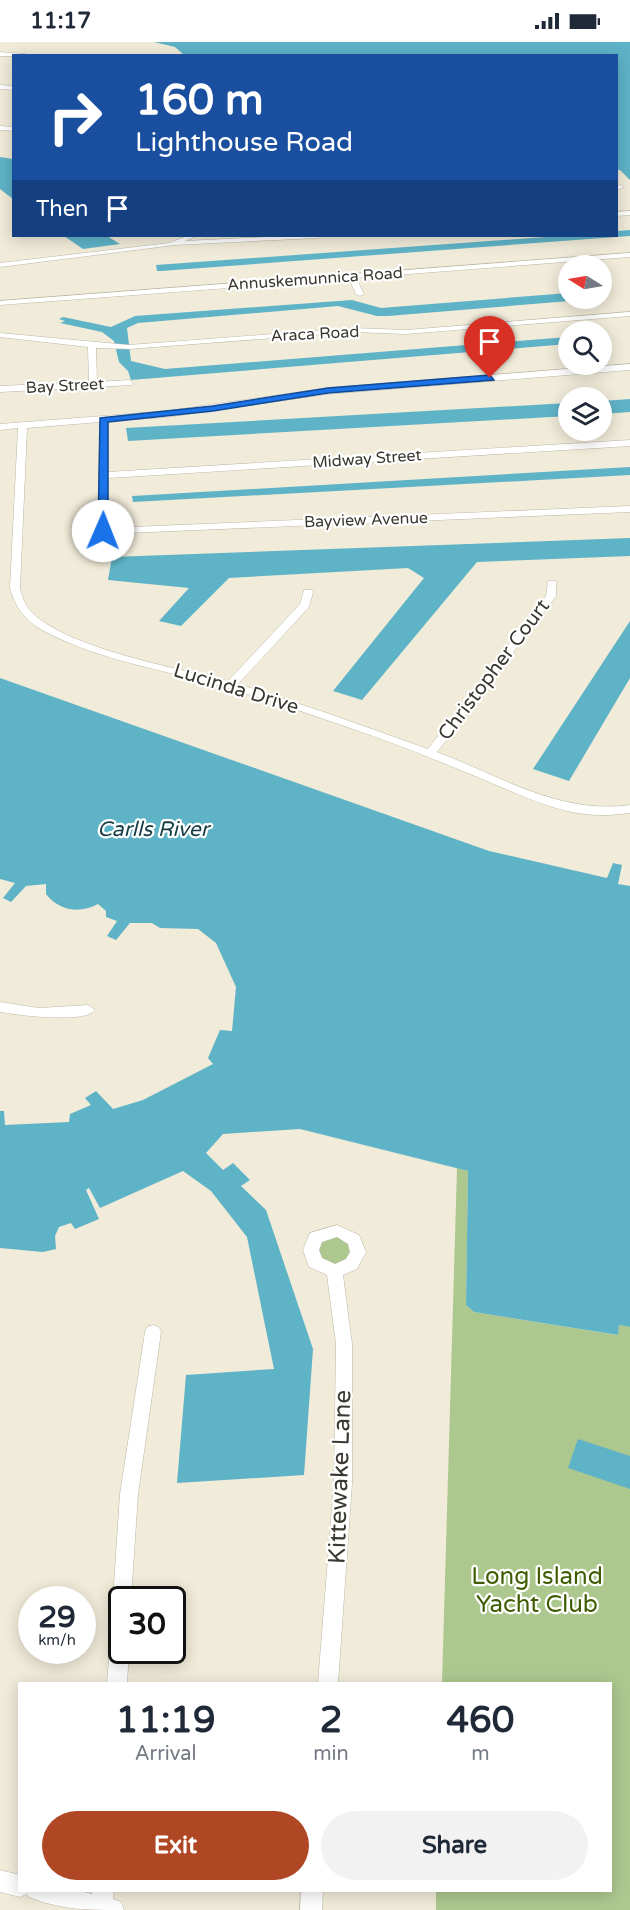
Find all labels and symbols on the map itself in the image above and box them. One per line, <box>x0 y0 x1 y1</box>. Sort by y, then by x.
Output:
north arrow <box>558 255 612 309</box>
street label: Annuskemunnica Road <box>226 263 404 295</box>
pin <box>464 316 515 378</box>
street label: Araca Road <box>270 322 360 346</box>
street label: Bay Street <box>25 374 105 398</box>
street label: Midway Street <box>312 445 422 473</box>
position arrow <box>71 499 135 563</box>
street label: Bayview Avenue <box>304 508 428 532</box>
street label: Christopher Court <box>433 595 555 745</box>
street label: Lucinda Drive <box>170 659 302 719</box>
water label: Carlls River <box>97 817 212 842</box>
street label: Kittewake Lane <box>322 1389 358 1565</box>
park label: Long Island Yacht Club <box>471 1562 603 1619</box>
speed limit sign: 30 <box>108 1586 186 1664</box>

